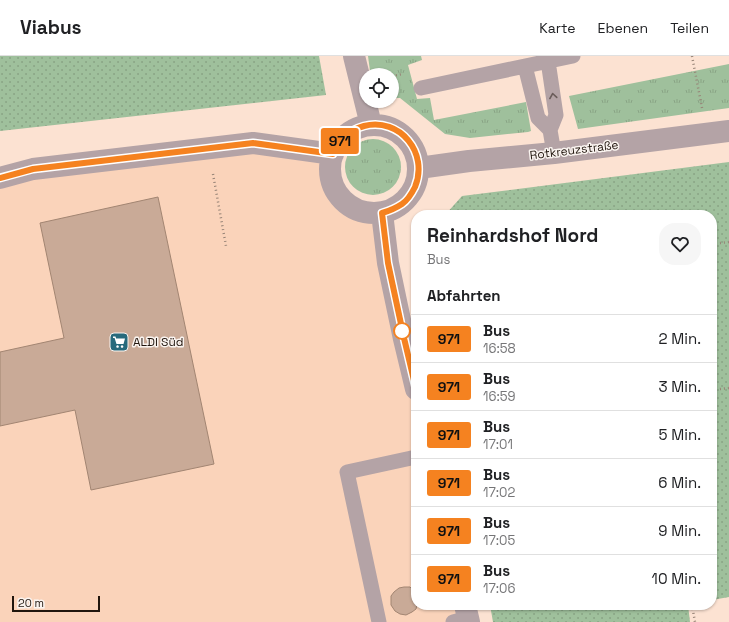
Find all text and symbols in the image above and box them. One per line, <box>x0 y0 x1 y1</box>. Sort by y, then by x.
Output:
text: Viabus <box>20 15 82 40</box>
text: Karte <box>539 19 576 37</box>
text: Ebenen <box>598 19 648 37</box>
text: Teilen <box>670 19 709 37</box>
map controls <box>359 68 399 108</box>
button: locate <box>359 68 399 108</box>
one-way arrow <box>549 93 558 99</box>
line badge: 971 <box>317 128 363 154</box>
text: 971 <box>329 132 351 150</box>
street label: Rotkreuzstraße <box>529 137 619 163</box>
text: Reinhardshof Nord <box>427 223 598 248</box>
button: heart <box>659 223 701 265</box>
text: Bus <box>427 251 450 268</box>
text: Abfahrten <box>427 286 501 305</box>
text: Bus <box>483 321 510 340</box>
unlabelled marker <box>393 322 411 340</box>
text: 2 Min. <box>658 329 701 348</box>
text: 971 <box>438 330 460 348</box>
supermarket icon: ALDI Süd <box>108 331 130 353</box>
place label: ALDI Süd <box>133 334 184 350</box>
text: 16:58 <box>483 340 516 357</box>
text: Bus <box>483 369 510 388</box>
text: 3 Min. <box>658 377 701 396</box>
text: 971 <box>438 378 460 396</box>
text: 16:59 <box>483 388 515 405</box>
text: Bus <box>483 417 510 436</box>
text: 5 Min. <box>659 425 701 444</box>
text: 971 <box>438 426 460 444</box>
text: 17:01 <box>483 436 513 453</box>
text: Bus <box>483 465 510 484</box>
text: 6 Min. <box>658 473 701 492</box>
text: 971 <box>438 474 460 492</box>
text: 17:02 <box>483 484 515 501</box>
text: Bus <box>483 513 510 532</box>
text: 9 Min. <box>658 521 701 540</box>
text: 971 <box>438 522 460 540</box>
text: 17:05 <box>483 532 515 549</box>
text: Bus <box>483 561 510 580</box>
text: 10 Min. <box>652 569 701 588</box>
text: 971 <box>438 570 460 588</box>
text: 17:06 <box>483 580 515 597</box>
scale bar <box>12 594 100 613</box>
text: 20 m <box>18 596 44 610</box>

